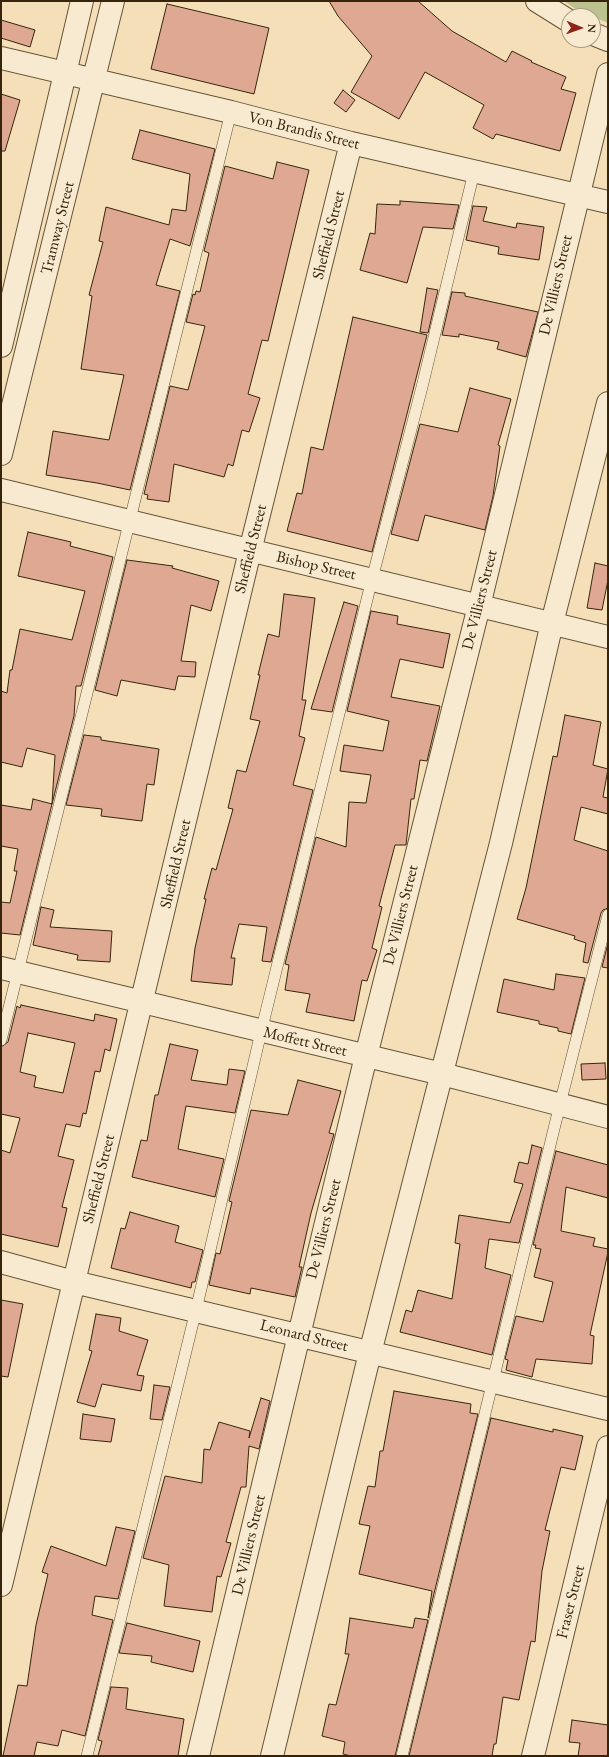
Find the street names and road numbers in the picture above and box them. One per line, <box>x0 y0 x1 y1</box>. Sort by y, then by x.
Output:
street label: Von Brandis Street <box>246 108 362 154</box>
street label: Tramway Street <box>37 179 79 277</box>
street label: Sheffield Street <box>309 189 349 281</box>
street label: De Villiers Street <box>535 233 577 337</box>
street label: Sheffield Street <box>231 503 271 595</box>
street label: Bishop Street <box>274 548 358 584</box>
street label: De Villiers Street <box>458 548 502 652</box>
street label: Sheffield Street <box>156 818 196 910</box>
street label: De Villiers Street <box>379 863 423 967</box>
street label: Moffett Street <box>261 1023 349 1061</box>
street label: Sheffield Street <box>79 1133 119 1225</box>
street label: De Villiers Street <box>302 1177 346 1281</box>
street label: Leonard Street <box>258 1316 350 1356</box>
street label: De Villiers Street <box>228 1493 270 1597</box>
street label: Fraser Street <box>553 1563 589 1641</box>

